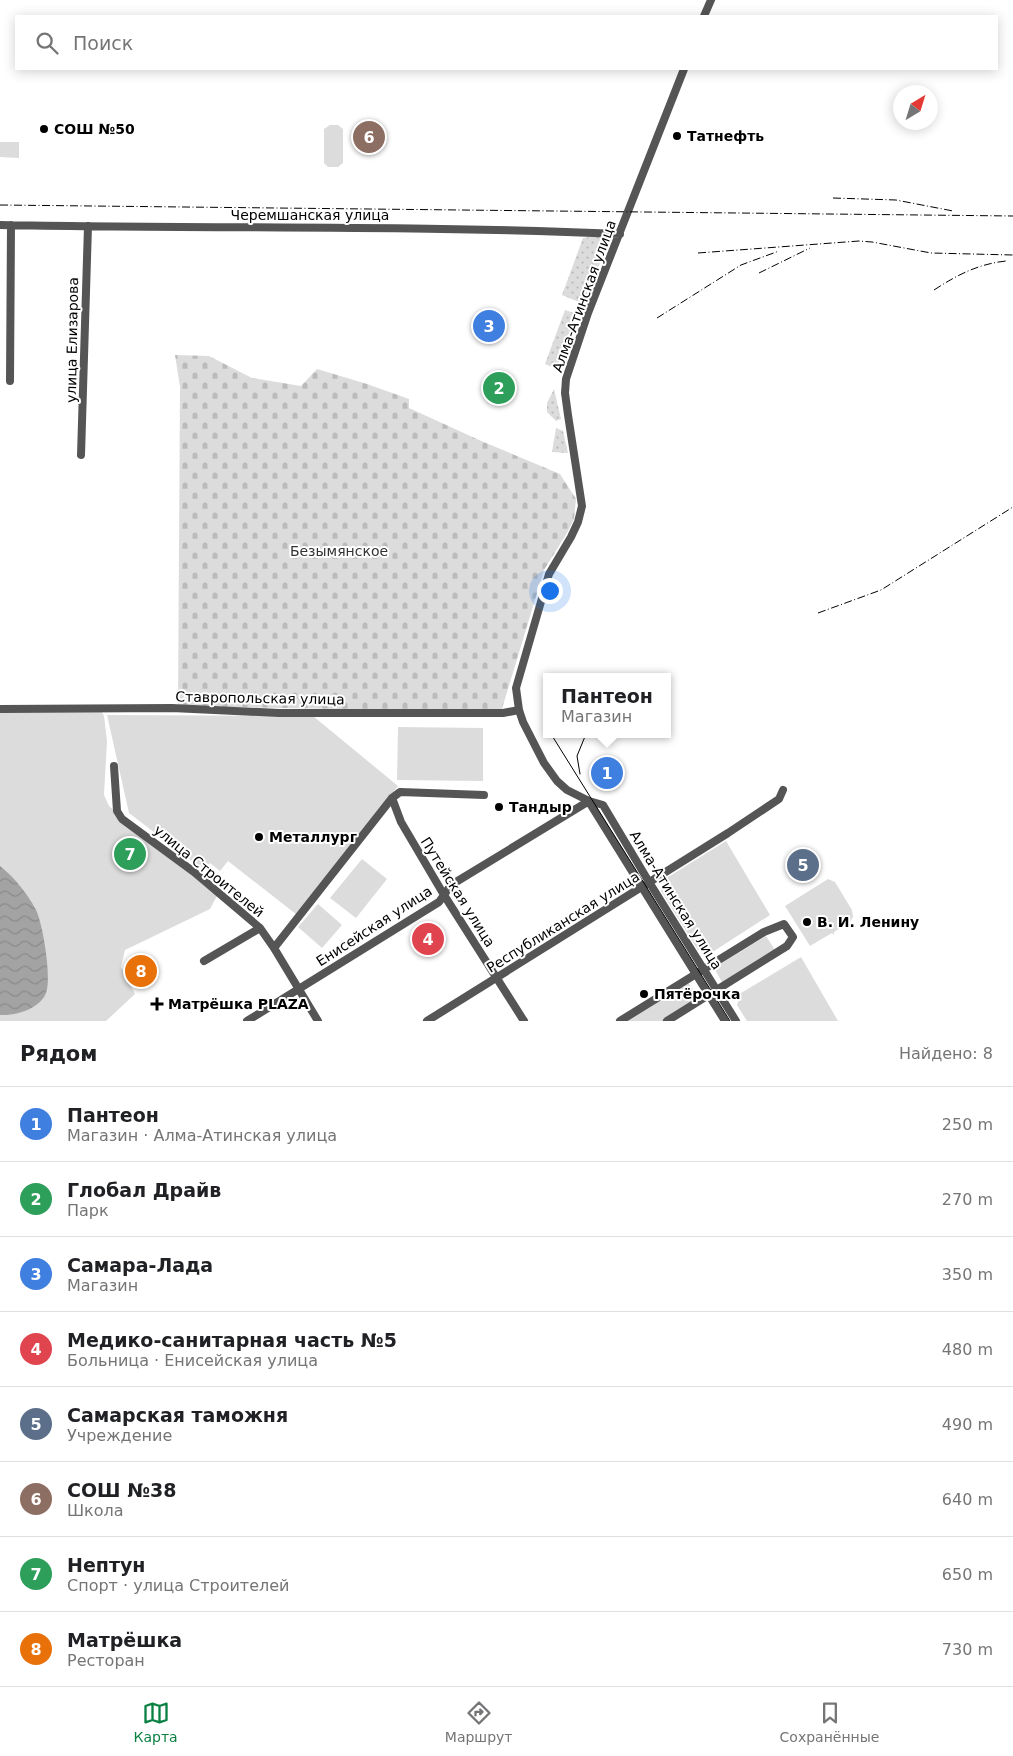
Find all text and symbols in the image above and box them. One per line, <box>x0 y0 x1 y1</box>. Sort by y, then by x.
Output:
search box <box>15 15 998 70</box>
icon: search <box>33 29 61 57</box>
text: Поиск <box>73 32 133 54</box>
north arrow <box>893 85 938 130</box>
pin: 6 <box>353 118 385 156</box>
place label: СОШ №50 <box>54 121 135 137</box>
marker: СОШ №50 <box>38 123 50 135</box>
place label: Татнефть <box>687 128 764 144</box>
marker: Татнефть <box>671 130 683 142</box>
street label: Черемшанская улица <box>231 207 389 223</box>
street label: Алма-Атинская улица <box>549 218 619 374</box>
street label: улица Елизарова <box>63 277 81 403</box>
pin: 3 <box>473 307 505 345</box>
pin: 2 <box>483 369 515 407</box>
park label: Безымянское <box>290 543 388 559</box>
your location <box>537 578 563 604</box>
popup <box>543 673 671 738</box>
text: Пантеон <box>561 685 653 707</box>
street label: Ставропольская улица <box>175 689 345 707</box>
text: Магазин <box>561 707 632 726</box>
pin: 1 <box>591 754 623 792</box>
place label: Тандыр <box>509 799 572 815</box>
marker: Тандыр <box>493 801 505 813</box>
street label: улица Строителей <box>151 822 267 920</box>
street label: Алма-Атинская улица <box>627 828 725 972</box>
place label: Металлург <box>269 829 357 845</box>
marker: Металлург <box>253 831 265 843</box>
street label: Путейская улица <box>418 834 498 950</box>
pin: 7 <box>114 835 146 873</box>
pin: 5 <box>787 846 819 884</box>
street label: Республиканская улица <box>484 868 642 976</box>
street label: Енисейская улица <box>313 883 435 969</box>
place label: В. И. Ленину <box>817 914 919 930</box>
marker: В. И. Ленину <box>801 916 813 928</box>
pin: 4 <box>412 920 444 958</box>
pin: 8 <box>125 952 157 990</box>
place label: Пятёрочка <box>654 986 741 1002</box>
marker: Пятёрочка <box>638 988 650 1000</box>
place label: Матрёшка PLAZA <box>168 996 309 1012</box>
marker: Матрёшка PLAZA <box>150 997 164 1011</box>
text: Рядом <box>20 1042 97 1066</box>
text: Найдено: 8 <box>899 1044 993 1063</box>
text: Пантеон <box>67 1104 159 1126</box>
text: 1 <box>30 1115 42 1134</box>
text: 250 m <box>942 1115 993 1134</box>
text: Магазин · Алма-Атинская улица <box>67 1126 337 1145</box>
text: Глобал Драйв <box>67 1179 221 1201</box>
text: 2 <box>30 1190 42 1209</box>
text: 270 m <box>942 1190 993 1209</box>
text: Парк <box>67 1201 109 1220</box>
text: Самара-Лада <box>67 1254 213 1276</box>
text: 3 <box>30 1265 42 1284</box>
text: 350 m <box>942 1265 993 1284</box>
text: Магазин <box>67 1276 138 1295</box>
text: Медико-санитарная часть №5 <box>67 1329 397 1351</box>
text: 4 <box>30 1340 42 1359</box>
text: 480 m <box>942 1340 993 1359</box>
text: Больница · Енисейская улица <box>67 1351 318 1370</box>
text: Самарская таможня <box>67 1404 288 1426</box>
text: 5 <box>30 1415 42 1434</box>
text: 490 m <box>942 1415 993 1434</box>
text: Учреждение <box>67 1426 172 1445</box>
text: СОШ №38 <box>67 1479 176 1501</box>
text: 6 <box>30 1490 42 1509</box>
text: 640 m <box>942 1490 993 1509</box>
text: Школа <box>67 1501 124 1520</box>
text: Нептун <box>67 1554 145 1576</box>
text: 7 <box>30 1565 42 1584</box>
text: 650 m <box>942 1565 993 1584</box>
text: Спорт · улица Строителей <box>67 1576 290 1595</box>
text: Матрёшка <box>67 1629 182 1651</box>
text: 8 <box>30 1640 42 1659</box>
text: 730 m <box>942 1640 993 1659</box>
text: Ресторан <box>67 1651 145 1670</box>
tab: Карта <box>134 1699 178 1745</box>
tab: Маршрут <box>445 1699 512 1745</box>
tab: Сохранённые <box>780 1699 879 1745</box>

